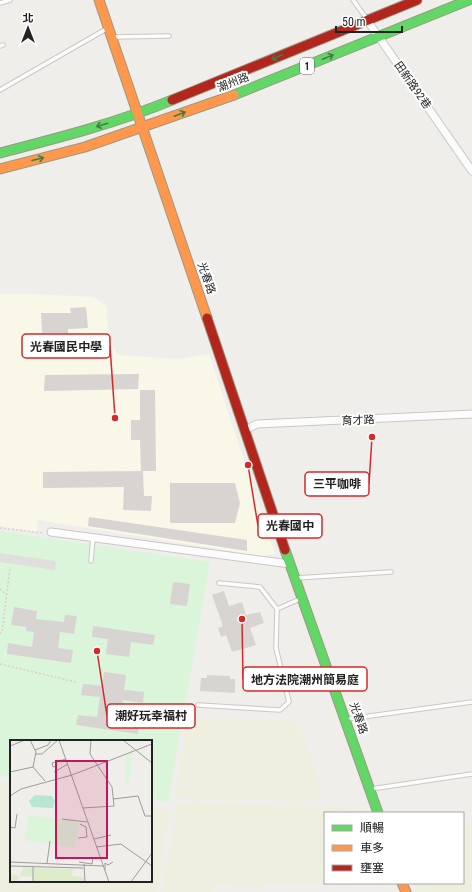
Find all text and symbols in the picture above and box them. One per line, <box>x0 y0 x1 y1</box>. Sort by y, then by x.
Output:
north arrow <box>8 8 48 48</box>
scale bar <box>336 8 402 34</box>
text: 北 <box>23 12 34 25</box>
text: 50 m <box>342 15 366 29</box>
one-way arrow <box>321 53 333 60</box>
one-way arrow <box>272 54 284 62</box>
road number: 1 <box>300 58 314 74</box>
street label: 田新路92巷 <box>392 59 434 111</box>
street label: 潮州路 <box>215 70 251 94</box>
one-way arrow <box>174 110 186 118</box>
one-way arrow <box>95 122 108 129</box>
one-way arrow <box>31 155 44 162</box>
street label: 光春路 <box>195 260 218 296</box>
callout: 光春國民中學 <box>22 334 110 358</box>
text: 光春國民中學 <box>30 340 102 354</box>
street label: 育才路 <box>341 413 375 428</box>
callout: 三平咖啡 <box>305 472 369 496</box>
text: 三平咖啡 <box>313 477 361 491</box>
callout: 光春國中 <box>258 514 322 538</box>
text: 光春國中 <box>266 519 314 533</box>
callout: 地方法院潮州簡易庭 <box>243 667 367 691</box>
text: 地方法院潮州簡易庭 <box>251 673 359 687</box>
street label: 光春路 <box>347 700 370 736</box>
callout: 潮好玩幸福村 <box>107 704 195 728</box>
text: 潮好玩幸福村 <box>115 709 187 723</box>
inset map <box>10 740 152 882</box>
legend <box>324 812 464 884</box>
text: 順暢 <box>360 821 384 835</box>
text: 車多 <box>360 841 384 855</box>
text: 壅塞 <box>360 861 384 875</box>

